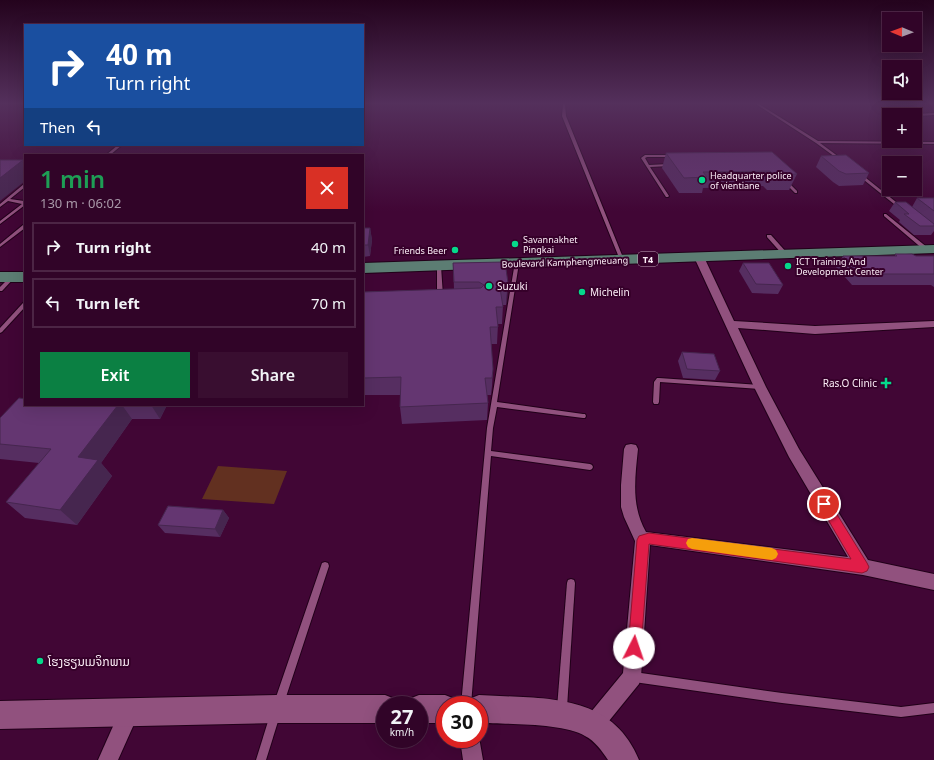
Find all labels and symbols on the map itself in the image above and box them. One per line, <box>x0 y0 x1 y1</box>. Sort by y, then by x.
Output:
north arrow <box>882 12 922 52</box>
place label: Headquarter police of vientiane <box>710 169 792 192</box>
marker: Headquarter police of vientiane <box>697 175 707 185</box>
place label: Savannakhet Pingkai <box>523 233 578 256</box>
marker: Savannakhet Pingkai <box>510 239 520 249</box>
place label: Friends Beer <box>394 244 447 257</box>
marker: Friends Beer <box>450 245 460 255</box>
road number: T4 <box>638 252 658 266</box>
street label: Boulevard Kamphengmeuang <box>501 253 629 271</box>
place label: ICT Training And Development Center <box>796 255 884 278</box>
marker: ICT Training And Development Center <box>783 261 793 271</box>
place label: Suzuki <box>497 279 527 293</box>
marker: Suzuki <box>484 281 494 291</box>
place label: Michelin <box>590 285 630 299</box>
marker: Michelin <box>577 287 587 297</box>
place label: Ras.O Clinic <box>823 376 877 390</box>
marker: Ras.O Clinic <box>880 377 892 389</box>
pin <box>807 487 841 521</box>
position arrow <box>613 627 655 669</box>
place label: ໂຮງຮຽນເມຈິກພາມ <box>47 653 130 670</box>
marker: ໂຮງຮຽນເມຈິກພາມ <box>35 656 45 666</box>
speed limit sign: 30 <box>436 696 488 748</box>

